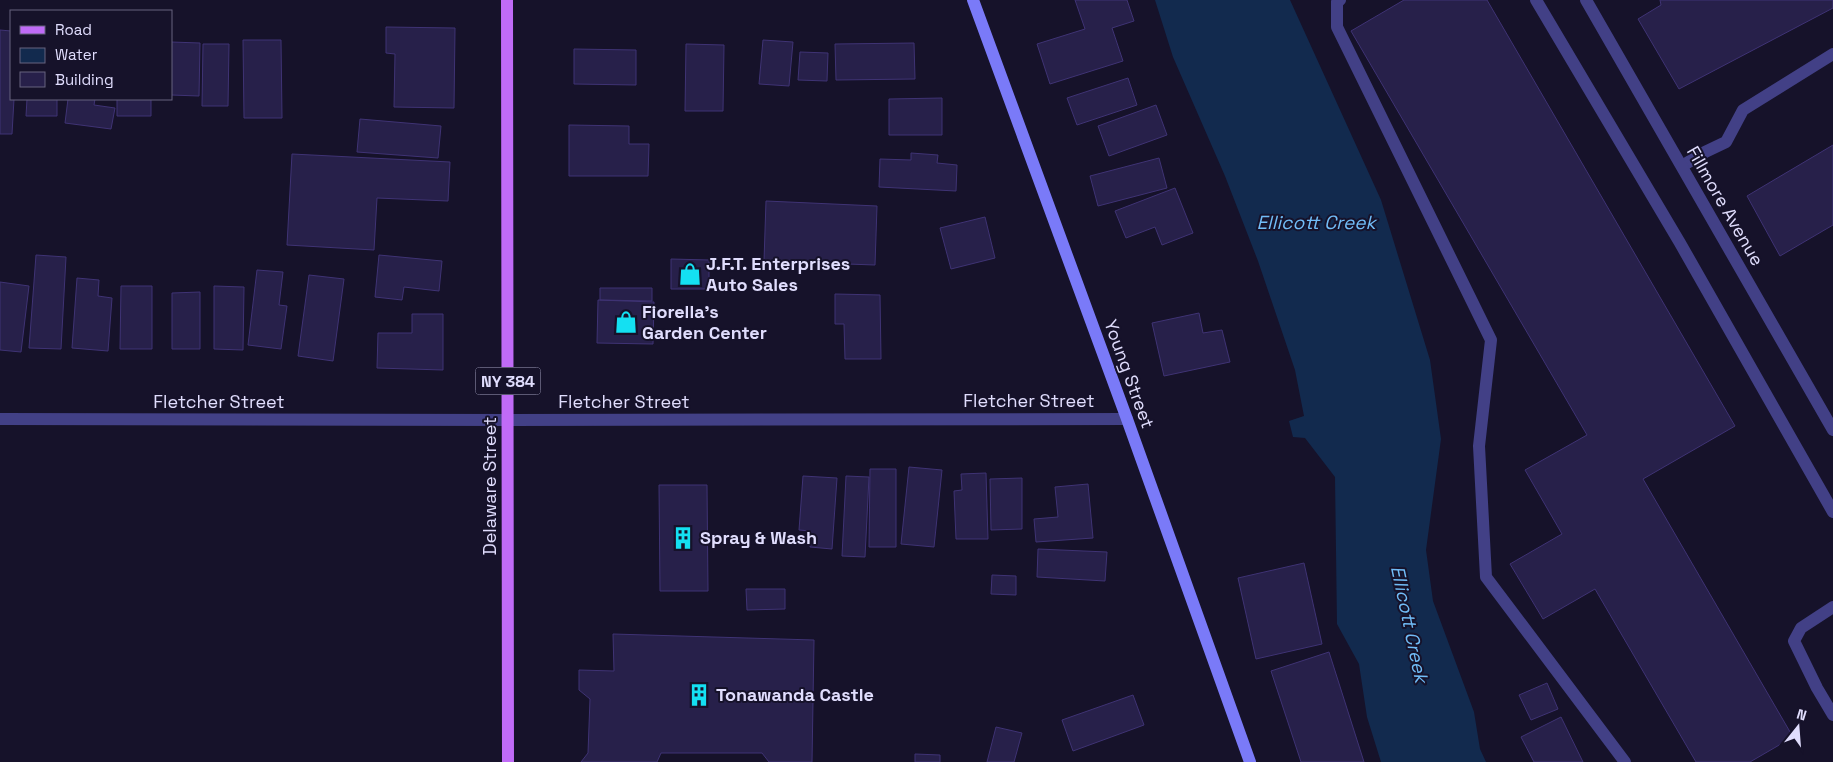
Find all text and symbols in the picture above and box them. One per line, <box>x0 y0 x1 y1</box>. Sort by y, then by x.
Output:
legend <box>10 10 172 100</box>
text: Road <box>55 20 92 39</box>
text: Water <box>55 45 98 64</box>
text: Building <box>55 70 114 89</box>
street label: Fillmore Avenue <box>1682 142 1769 270</box>
water label: Ellicott Creek <box>1256 210 1378 235</box>
place label: J.F.T. Enterprises Auto Sales <box>706 252 850 296</box>
shop icon: J.F.T. Enterprises Auto Sales <box>677 261 703 287</box>
place label: Fiorella's Garden Center <box>642 300 767 344</box>
shop icon: Fiorella's Garden Center <box>613 309 639 335</box>
street label: Young Street <box>1099 316 1160 431</box>
road number: NY 384 <box>476 368 540 394</box>
street label: Fletcher Street <box>963 389 1095 412</box>
street label: Fletcher Street <box>153 390 285 413</box>
street label: Fletcher Street <box>558 390 690 413</box>
street label: Delaware Street <box>478 417 501 555</box>
building icon: Spray & Wash <box>670 525 696 551</box>
place label: Spray & Wash <box>700 526 817 549</box>
water label: Ellicott Creek <box>1385 563 1435 688</box>
building icon: Tonawanda Castle <box>686 682 712 708</box>
place label: Tonawanda Castle <box>716 683 874 706</box>
north arrow <box>1773 702 1823 752</box>
text: N <box>1795 705 1809 725</box>

